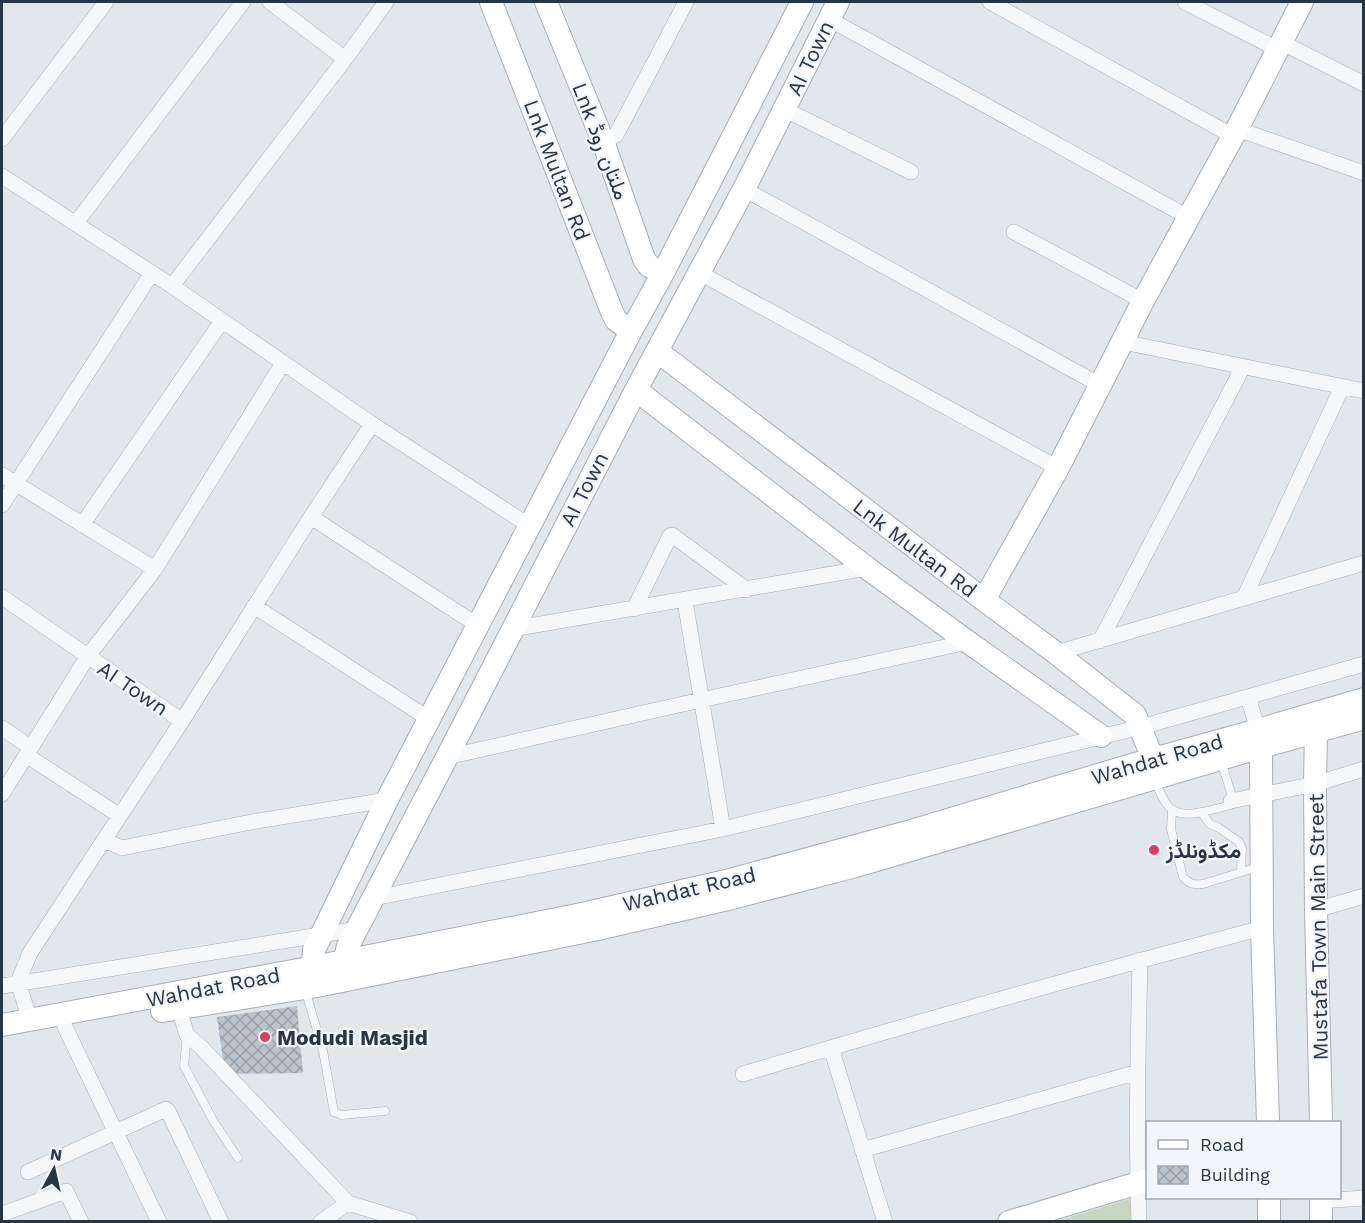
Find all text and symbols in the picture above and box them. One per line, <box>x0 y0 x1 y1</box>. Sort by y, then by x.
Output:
street label: AI Town <box>781 17 839 99</box>
street label: Lnk ملتان روڈ <box>566 79 635 203</box>
street label: Lnk Multan Rd <box>519 96 595 244</box>
street label: AI Town <box>555 448 613 530</box>
street label: Lnk Multan Rd <box>848 493 982 603</box>
street label: AI Town <box>93 655 173 721</box>
street label: Wahdat Road <box>1088 728 1226 790</box>
street label: Mustafa Town Main Street <box>1303 793 1333 1061</box>
place label: مکڈونلڈز <box>1165 838 1241 864</box>
marker: مکڈونلڈز <box>1147 843 1161 857</box>
street label: Wahdat Road <box>620 862 758 916</box>
street label: Wahdat Road <box>144 962 282 1012</box>
place label: Modudi Masjid <box>277 1025 428 1050</box>
marker: Modudi Masjid <box>258 1030 272 1044</box>
legend <box>1146 1121 1341 1199</box>
text: Road <box>1200 1134 1244 1155</box>
north arrow <box>24 1139 84 1199</box>
text: N <box>49 1144 63 1165</box>
text: Building <box>1200 1164 1270 1185</box>

